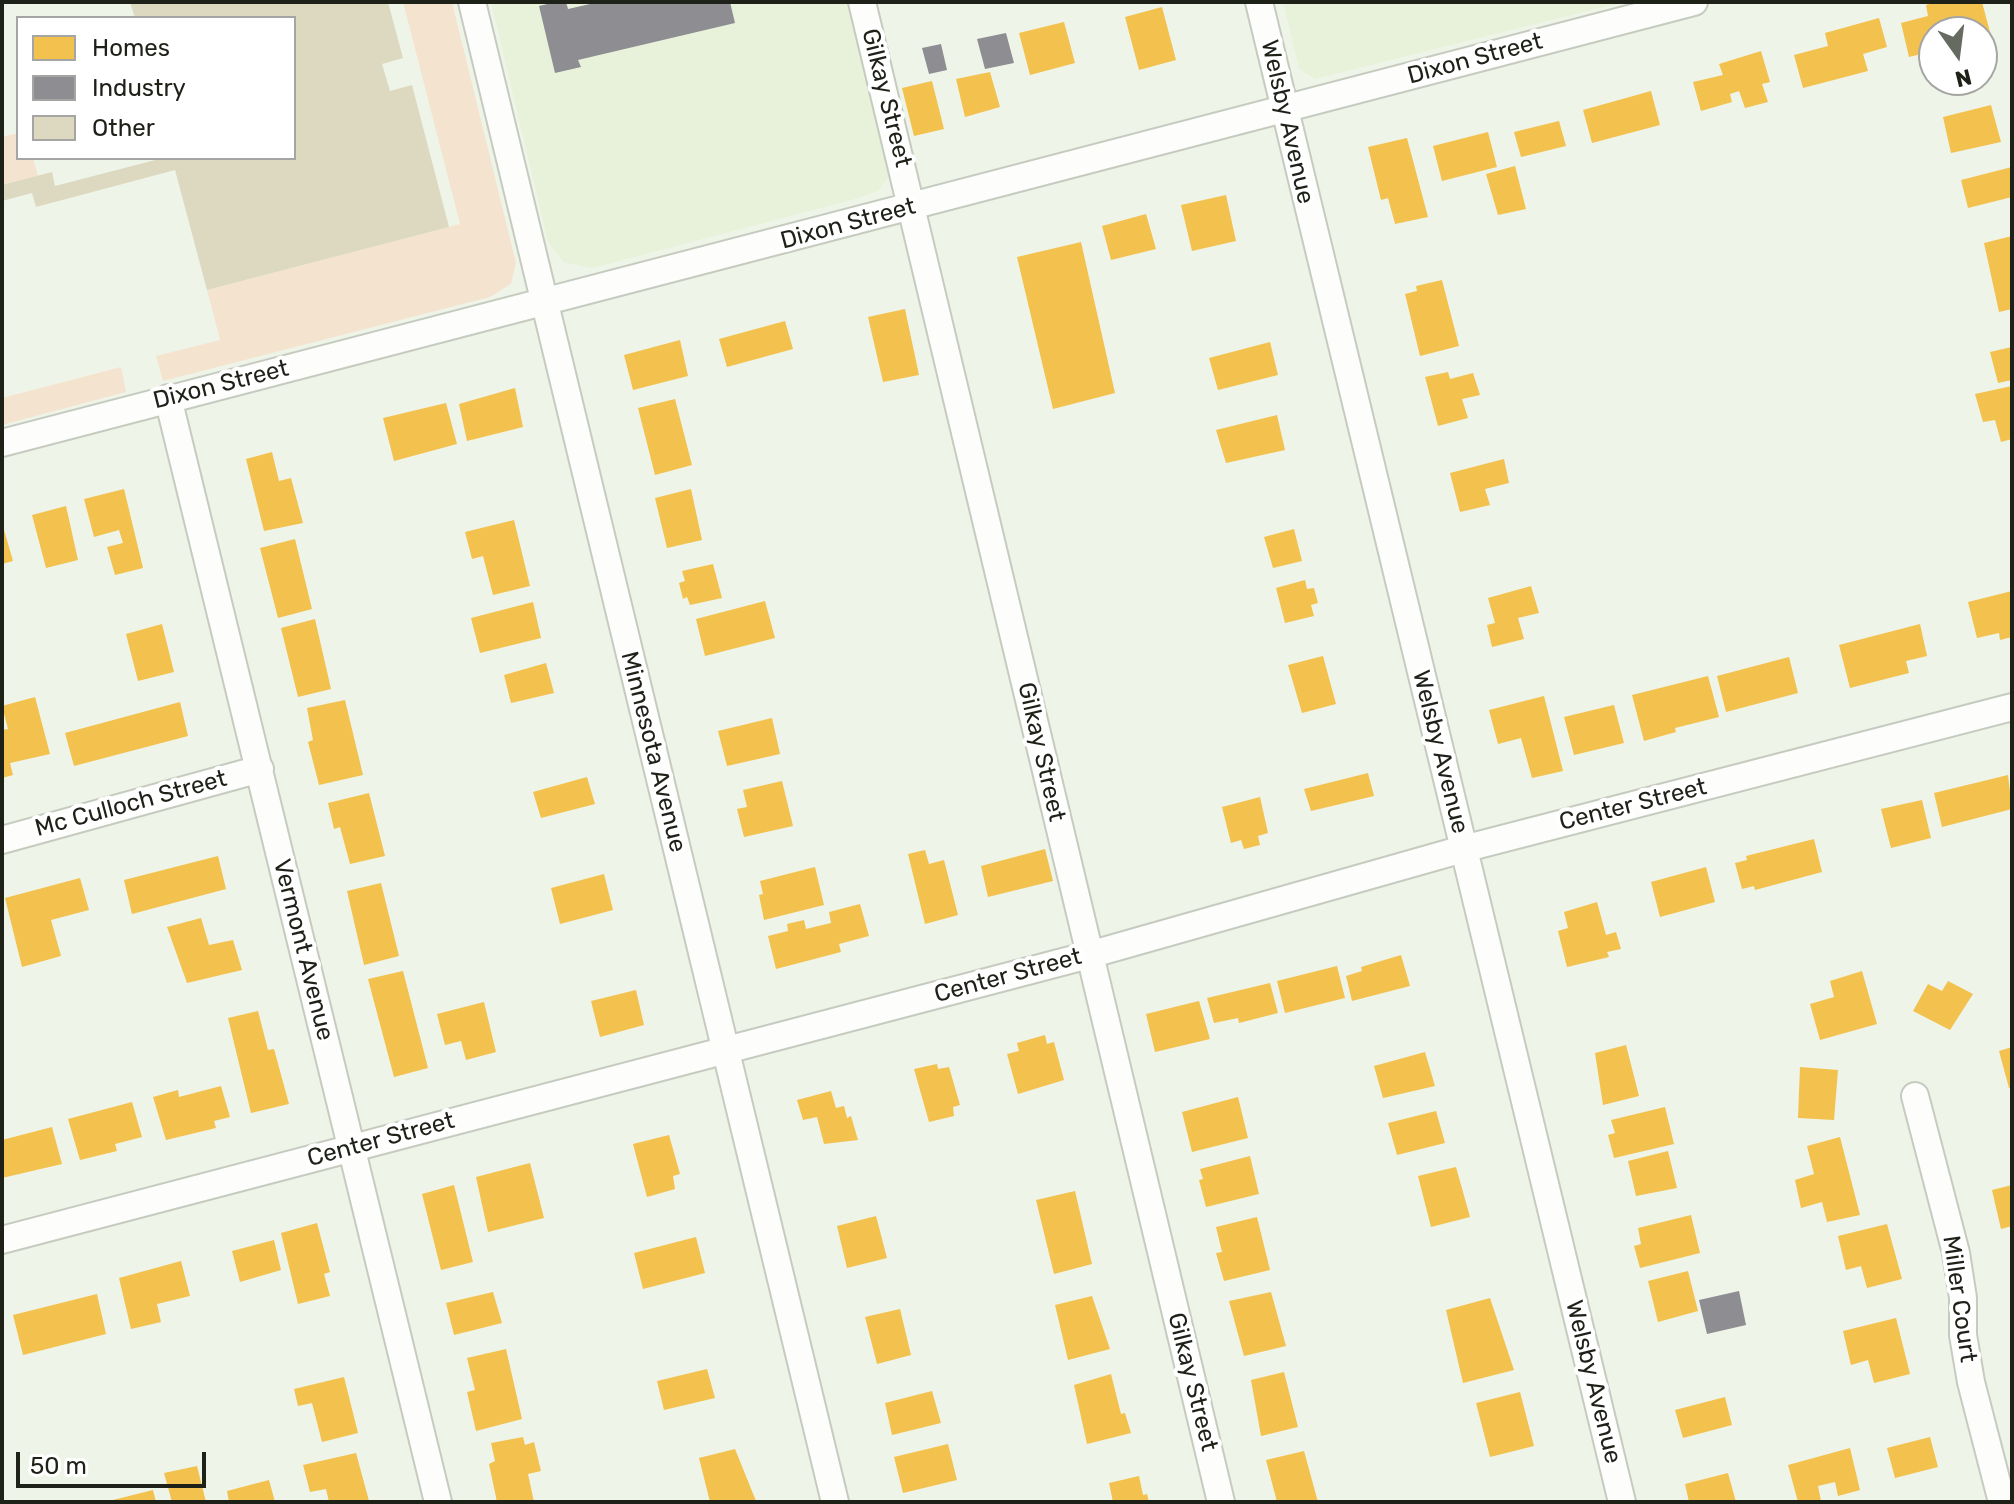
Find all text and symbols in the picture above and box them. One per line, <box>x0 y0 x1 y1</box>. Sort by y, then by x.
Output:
legend <box>16 16 296 160</box>
north arrow <box>1918 16 1998 96</box>
street label: Gilkay Street <box>855 26 917 170</box>
street label: Dixon Street <box>1404 27 1546 91</box>
text: Homes <box>92 34 170 62</box>
street label: Welsby Avenue <box>1254 37 1320 207</box>
text: N <box>1953 63 1974 93</box>
text: Industry <box>92 74 186 102</box>
text: Other <box>92 114 155 142</box>
street label: Dixon Street <box>777 192 919 256</box>
street label: Dixon Street <box>150 354 292 416</box>
street label: Minnesota Avenue <box>614 649 692 855</box>
street label: Welsby Avenue <box>1406 667 1474 837</box>
street label: Gilkay Street <box>1011 680 1071 824</box>
street label: Mc Culloch Street <box>32 765 230 843</box>
street label: Center Street <box>1556 773 1710 837</box>
street label: Vermont Avenue <box>267 856 339 1044</box>
street label: Center Street <box>931 943 1085 1009</box>
street label: Center Street <box>304 1107 458 1173</box>
street label: Miller Court <box>1936 1234 1982 1364</box>
street label: Welsby Avenue <box>1559 1297 1627 1467</box>
street label: Gilkay Street <box>1161 1310 1223 1454</box>
scale bar <box>20 1436 210 1486</box>
text: 50 m <box>30 1452 87 1480</box>

